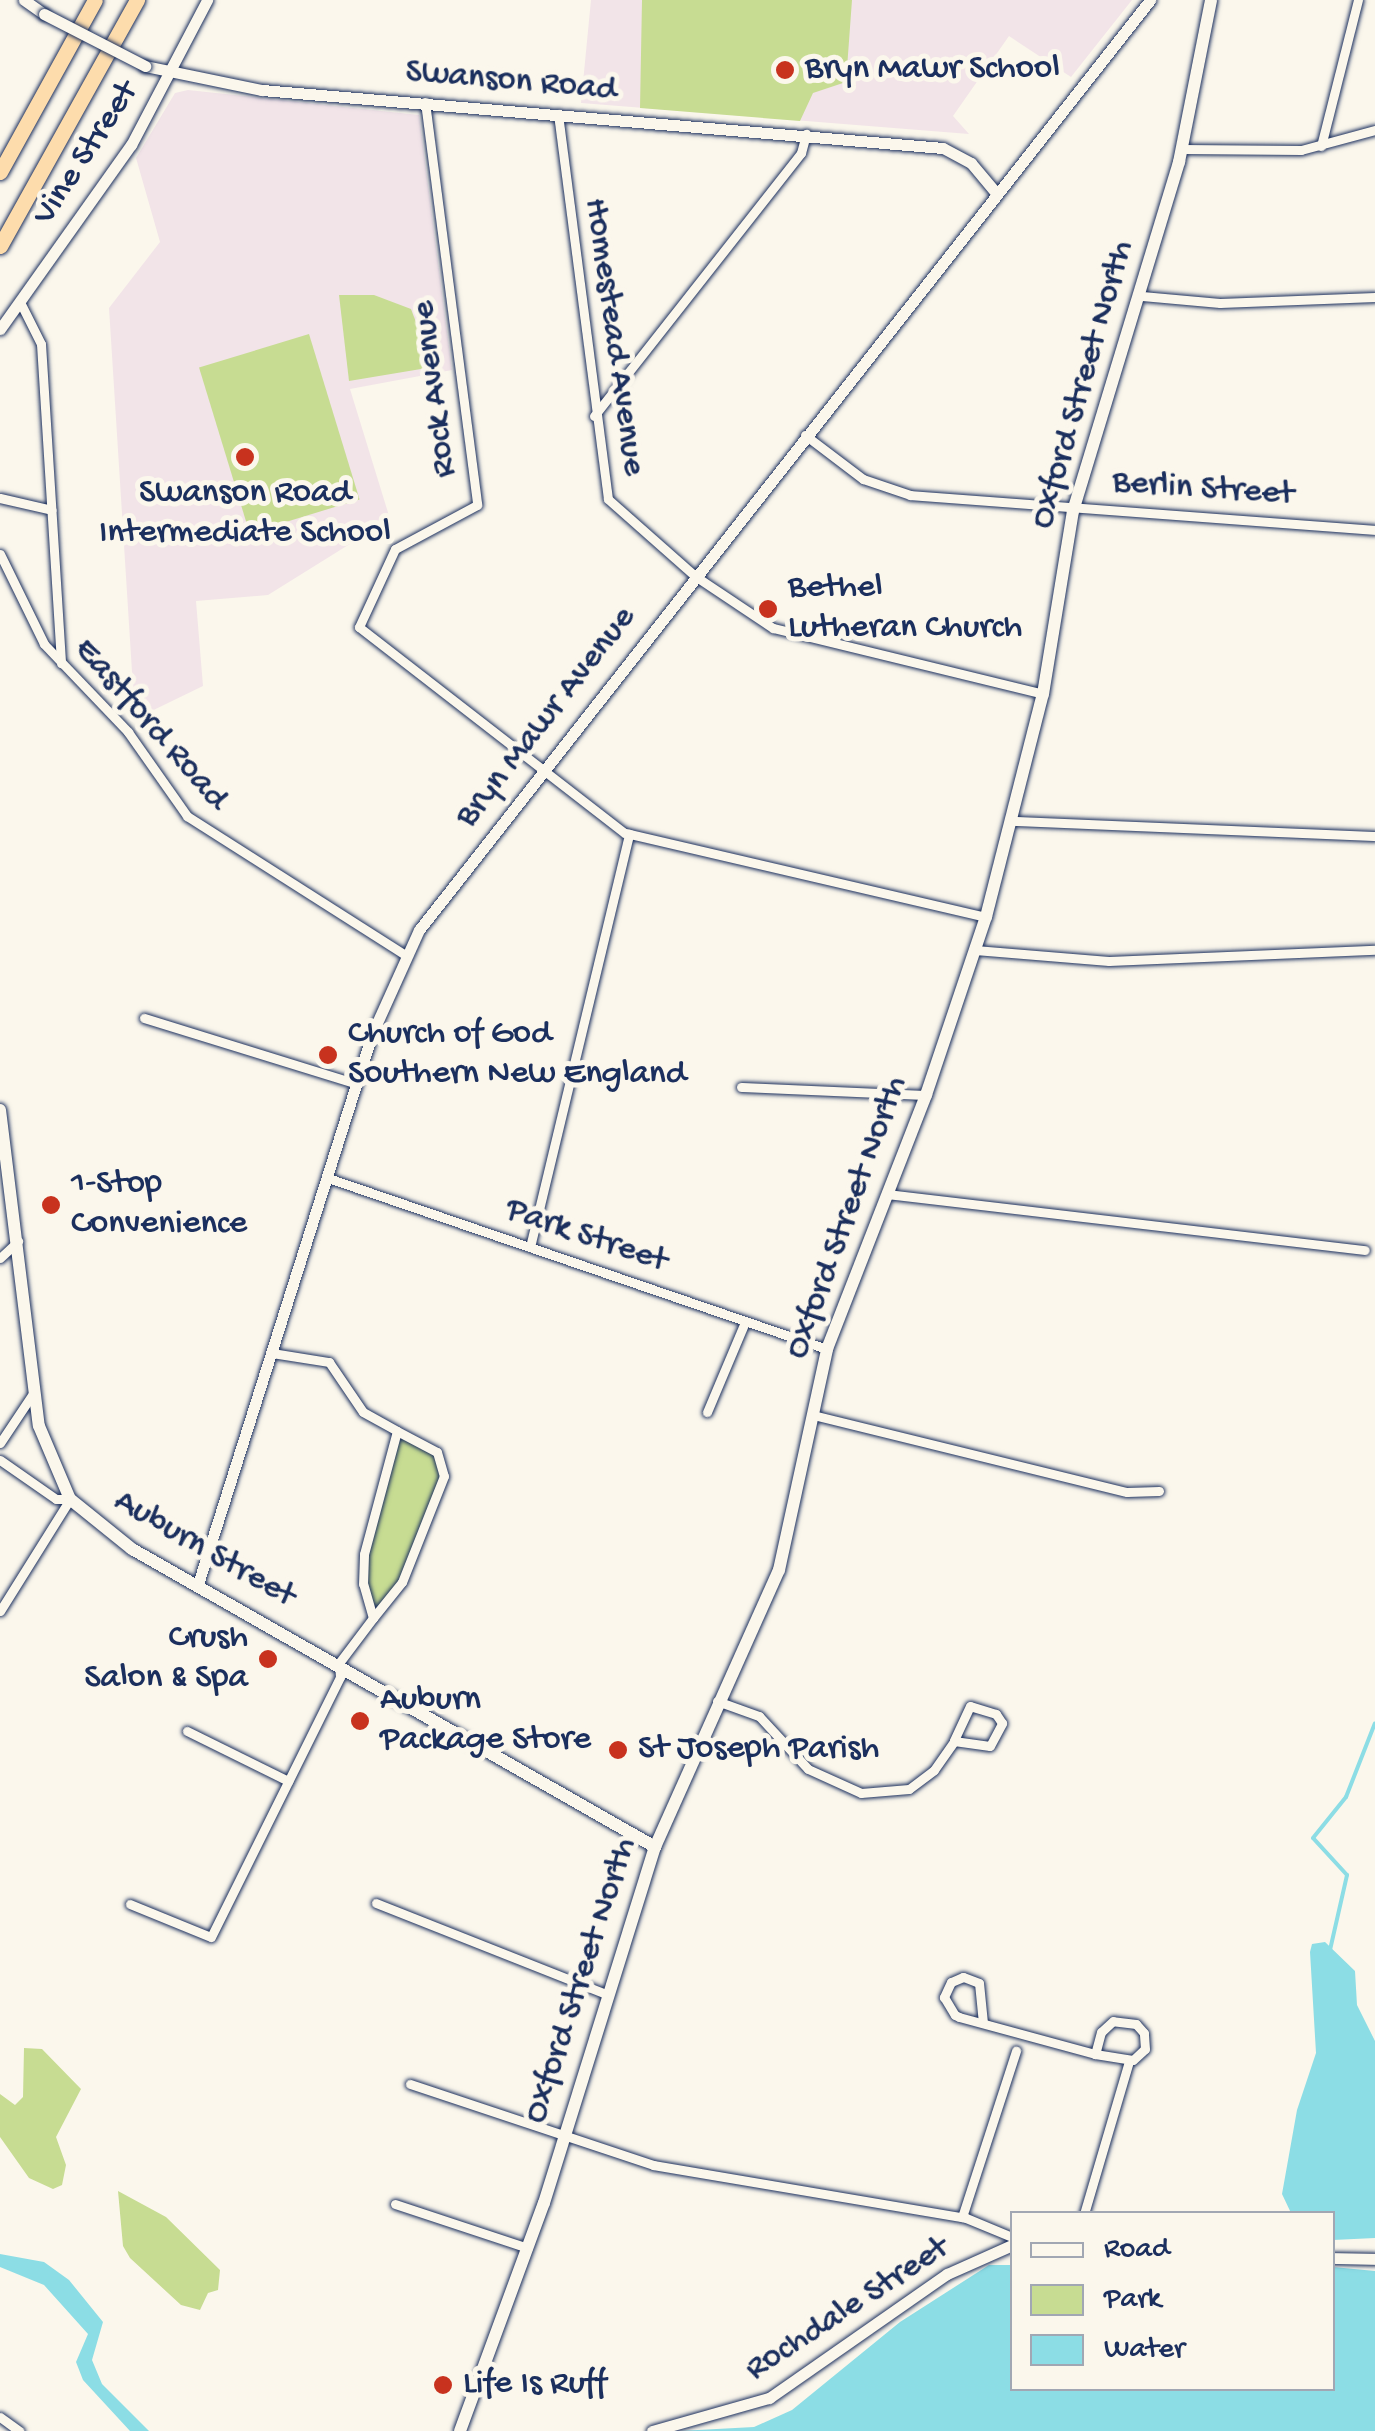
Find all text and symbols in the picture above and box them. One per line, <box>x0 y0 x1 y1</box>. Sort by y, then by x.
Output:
place label: Bryn Mawr School <box>805 49 1060 91</box>
street label: Swanson Road <box>404 52 618 112</box>
marker: Bryn Mawr School <box>774 59 796 81</box>
street label: Vine Street <box>25 74 149 234</box>
street label: Homestead Avenue <box>573 196 653 478</box>
street label: Oxford Street North <box>1023 236 1145 534</box>
street label: Rock Avenue <box>404 298 468 480</box>
marker: Swanson Road Intermediate School <box>234 446 256 468</box>
street label: Berlin Street <box>1111 463 1295 517</box>
place label: Swanson Road Intermediate School <box>99 473 391 555</box>
place label: Bethel Lutheran Church <box>788 568 1022 650</box>
marker: Bethel Lutheran Church <box>757 598 779 620</box>
street label: Bryn Mawr Avenue <box>448 599 646 837</box>
street label: Eastford Road <box>64 630 236 820</box>
place label: Church of God Southern New England <box>348 1014 686 1096</box>
marker: Church of God Southern New England <box>317 1044 339 1066</box>
street label: Oxford Street North <box>777 1071 919 1365</box>
place label: 1-Stop Convenience <box>71 1164 247 1246</box>
street label: Park Street <box>500 1190 672 1284</box>
marker: 1-Stop Convenience <box>40 1194 62 1216</box>
street label: Auburn Street <box>106 1481 302 1619</box>
place label: Crush Salon & Spa <box>84 1618 248 1700</box>
marker: Crush Salon & Spa <box>257 1648 279 1670</box>
place label: Auburn Package Store <box>380 1680 591 1762</box>
marker: Auburn Package Store <box>349 1710 371 1732</box>
place label: St Joseph Parish <box>638 1729 879 1771</box>
marker: St Joseph Parish <box>607 1739 629 1761</box>
street label: Oxford Street North <box>516 1833 648 2129</box>
legend <box>1010 2211 1335 2391</box>
street label: Rochdale Street <box>738 2229 958 2391</box>
text: Road <box>1104 2233 1170 2268</box>
text: Park <box>1104 2283 1161 2318</box>
text: Water <box>1104 2333 1185 2368</box>
place label: Life Is Ruff <box>463 2364 606 2406</box>
marker: Life Is Ruff <box>432 2374 454 2396</box>

